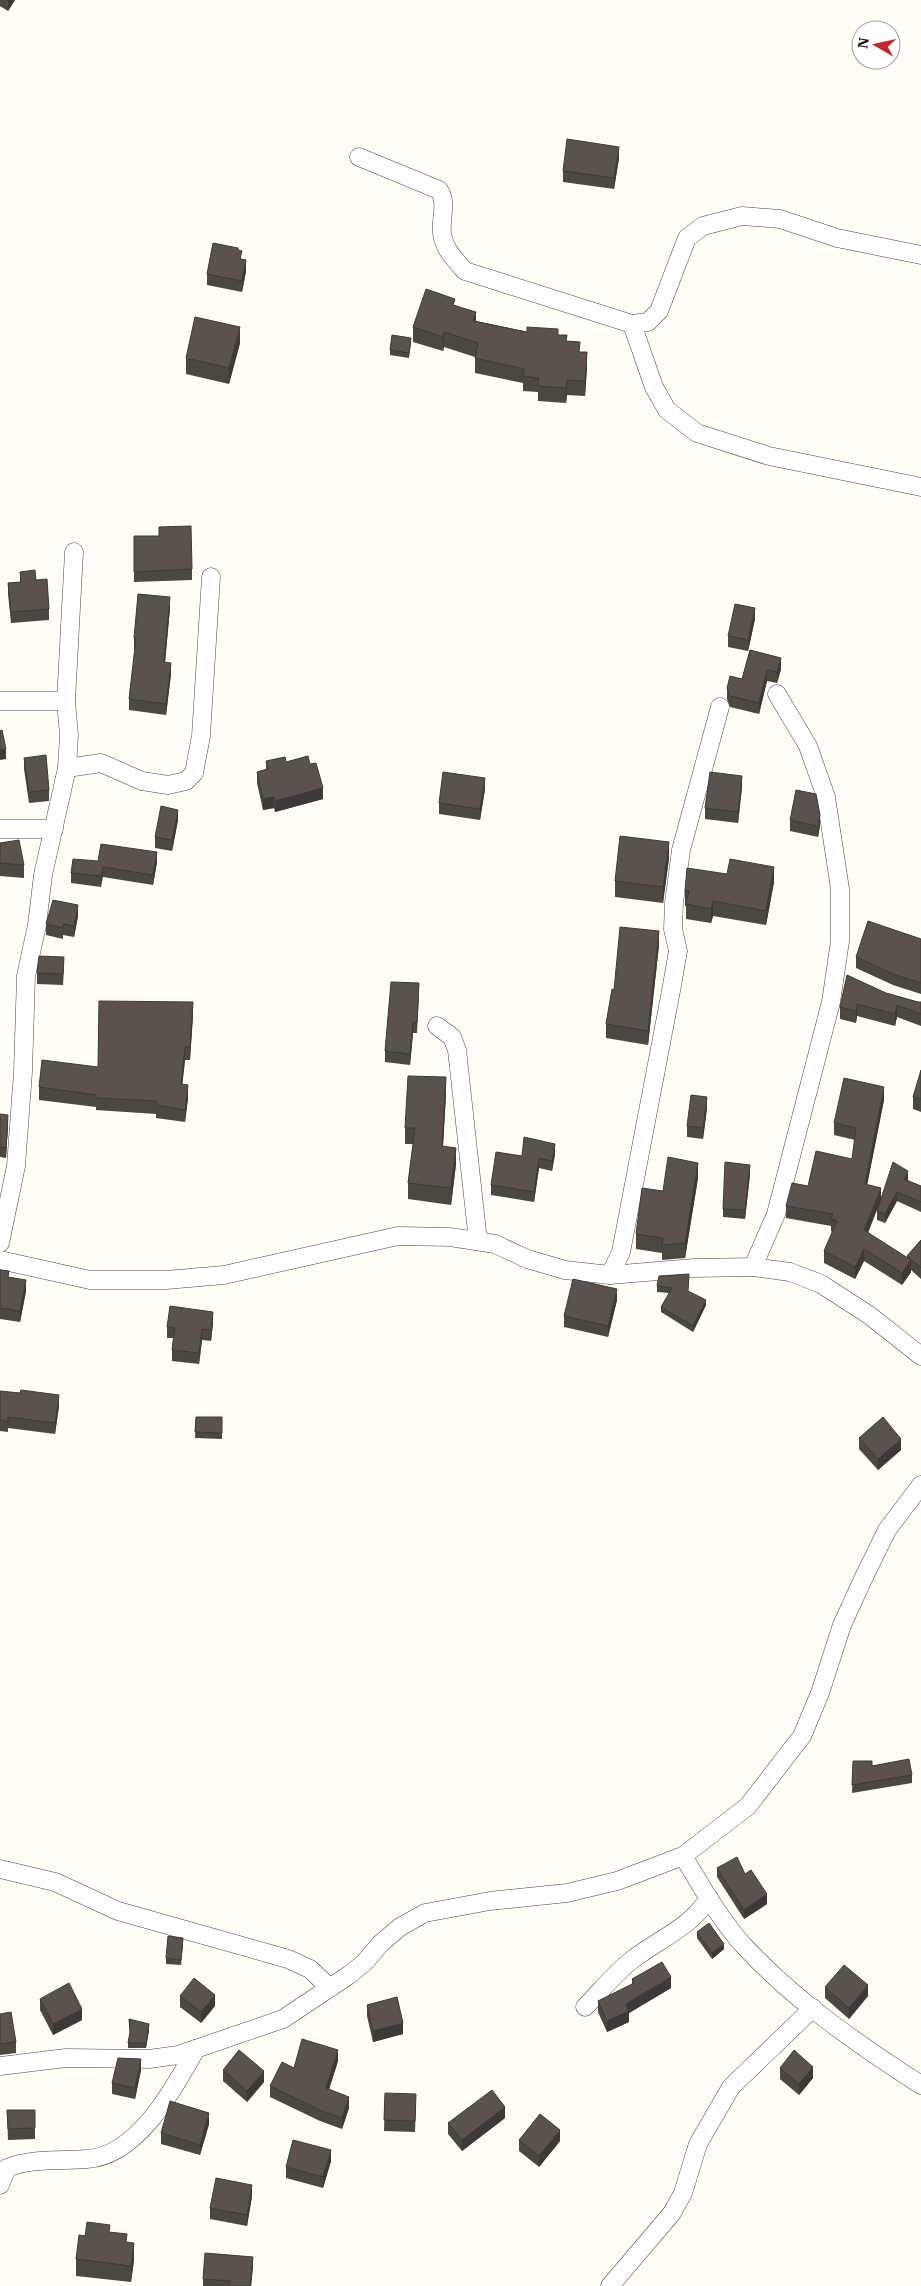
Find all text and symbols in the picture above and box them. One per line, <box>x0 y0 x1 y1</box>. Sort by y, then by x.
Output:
north arrow <box>851 20 901 70</box>
text: N <box>853 36 873 50</box>

